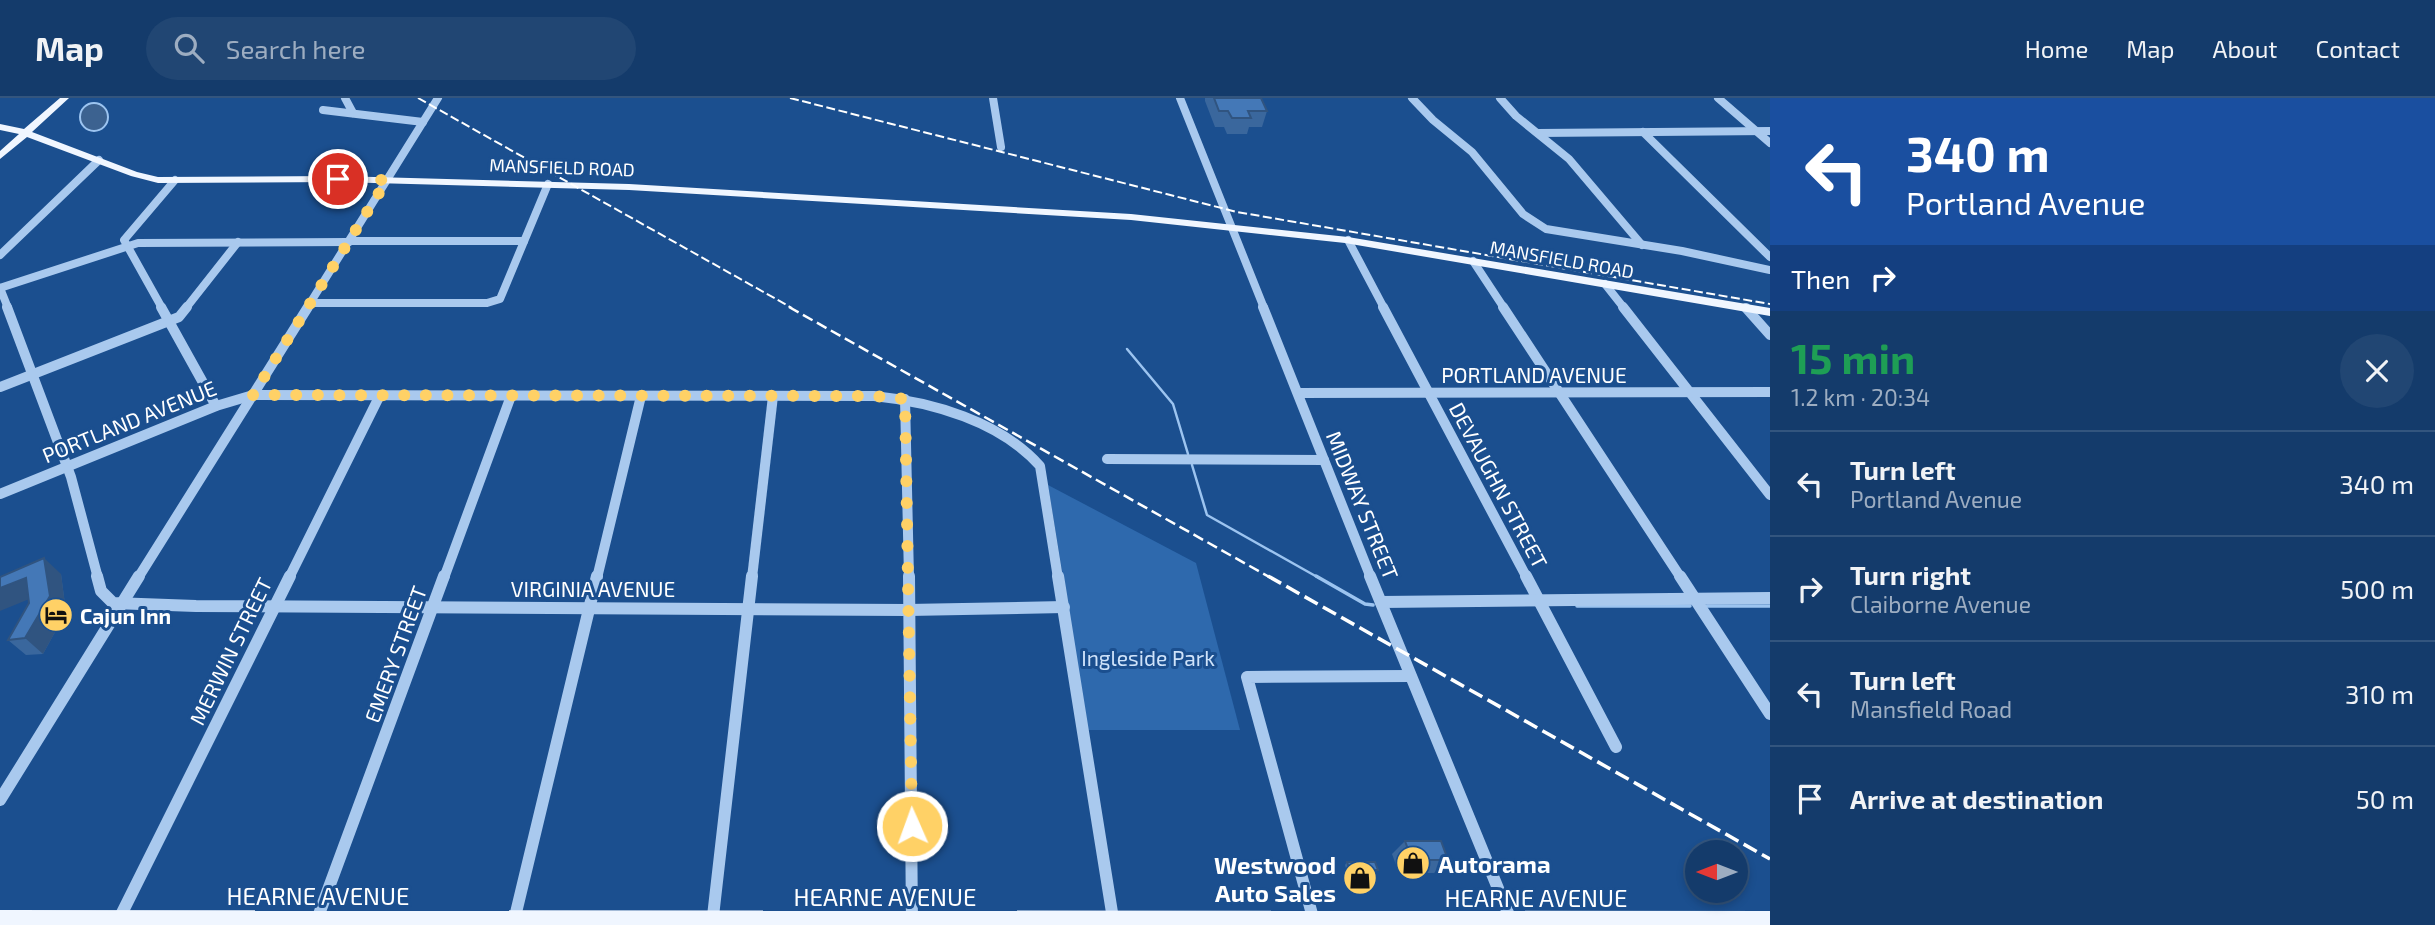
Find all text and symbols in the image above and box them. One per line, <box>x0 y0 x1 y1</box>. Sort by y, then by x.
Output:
search box <box>146 17 636 80</box>
text: Map <box>35 28 104 68</box>
icon: search <box>170 29 208 67</box>
text: Search here <box>226 33 365 64</box>
text: Home <box>2025 34 2088 63</box>
text: Map <box>2126 34 2174 63</box>
text: About <box>2212 34 2278 63</box>
text: Contact <box>2316 34 2400 63</box>
text: 340 m <box>1906 123 2050 182</box>
icon: left <box>1791 126 1882 217</box>
pin <box>308 149 368 209</box>
street label: MANSFIELD ROAD <box>489 153 635 181</box>
icon: arrive <box>319 160 357 198</box>
text: Portland Avenue <box>1906 183 2146 221</box>
street label: MANSFIELD ROAD <box>1488 236 1636 282</box>
icon: right <box>1864 259 1902 297</box>
text: Then <box>1791 263 1850 294</box>
text: 15 min <box>1791 332 1915 382</box>
button: close <box>2340 334 2414 408</box>
street label: PORTLAND AVENUE <box>1441 362 1627 387</box>
street label: PORTLAND AVENUE <box>38 375 220 467</box>
text: 1.2 km · 20:34 <box>1791 383 1930 411</box>
street label: DEVAUGHN STREET <box>1445 398 1553 572</box>
street label: MIDWAY STREET <box>1322 427 1404 583</box>
text: Turn left <box>1850 454 1956 485</box>
icon: left <box>1791 465 1829 503</box>
text: 340 m <box>2339 468 2414 499</box>
text: Portland Avenue <box>1850 485 2022 513</box>
text: Turn right <box>1850 559 1971 590</box>
icon: right <box>1791 570 1829 608</box>
street label: MERWIN STREET <box>184 573 276 729</box>
text: 500 m <box>2340 573 2414 604</box>
street label: VIRGINIA AVENUE <box>511 576 675 601</box>
street label: EMERY STREET <box>359 582 431 726</box>
text: Claiborne Avenue <box>1850 590 2031 618</box>
hotel icon: Cajun Inn <box>37 596 75 634</box>
place label: Cajun Inn <box>80 603 171 628</box>
park label: Ingleside Park <box>1081 645 1215 670</box>
text: Turn left <box>1850 664 1956 695</box>
icon: left <box>1791 675 1829 713</box>
text: 310 m <box>2345 678 2414 709</box>
text: Mansfield Road <box>1850 695 2012 723</box>
icon: arrive <box>1791 780 1829 818</box>
text: Arrive at destination <box>1850 783 2103 814</box>
text: 50 m <box>2356 783 2414 814</box>
position arrow <box>875 789 949 863</box>
north arrow <box>1685 840 1748 903</box>
map controls <box>1685 840 1748 903</box>
shop icon: Autorama <box>1394 844 1432 882</box>
place label: Autorama <box>1438 849 1551 878</box>
place label: Westwood Auto Sales <box>1214 850 1336 907</box>
shop icon: Westwood Auto Sales <box>1341 859 1379 897</box>
street label: HEARNE AVENUE <box>227 881 409 910</box>
street label: HEARNE AVENUE <box>794 882 976 911</box>
street label: HEARNE AVENUE <box>1445 883 1627 912</box>

